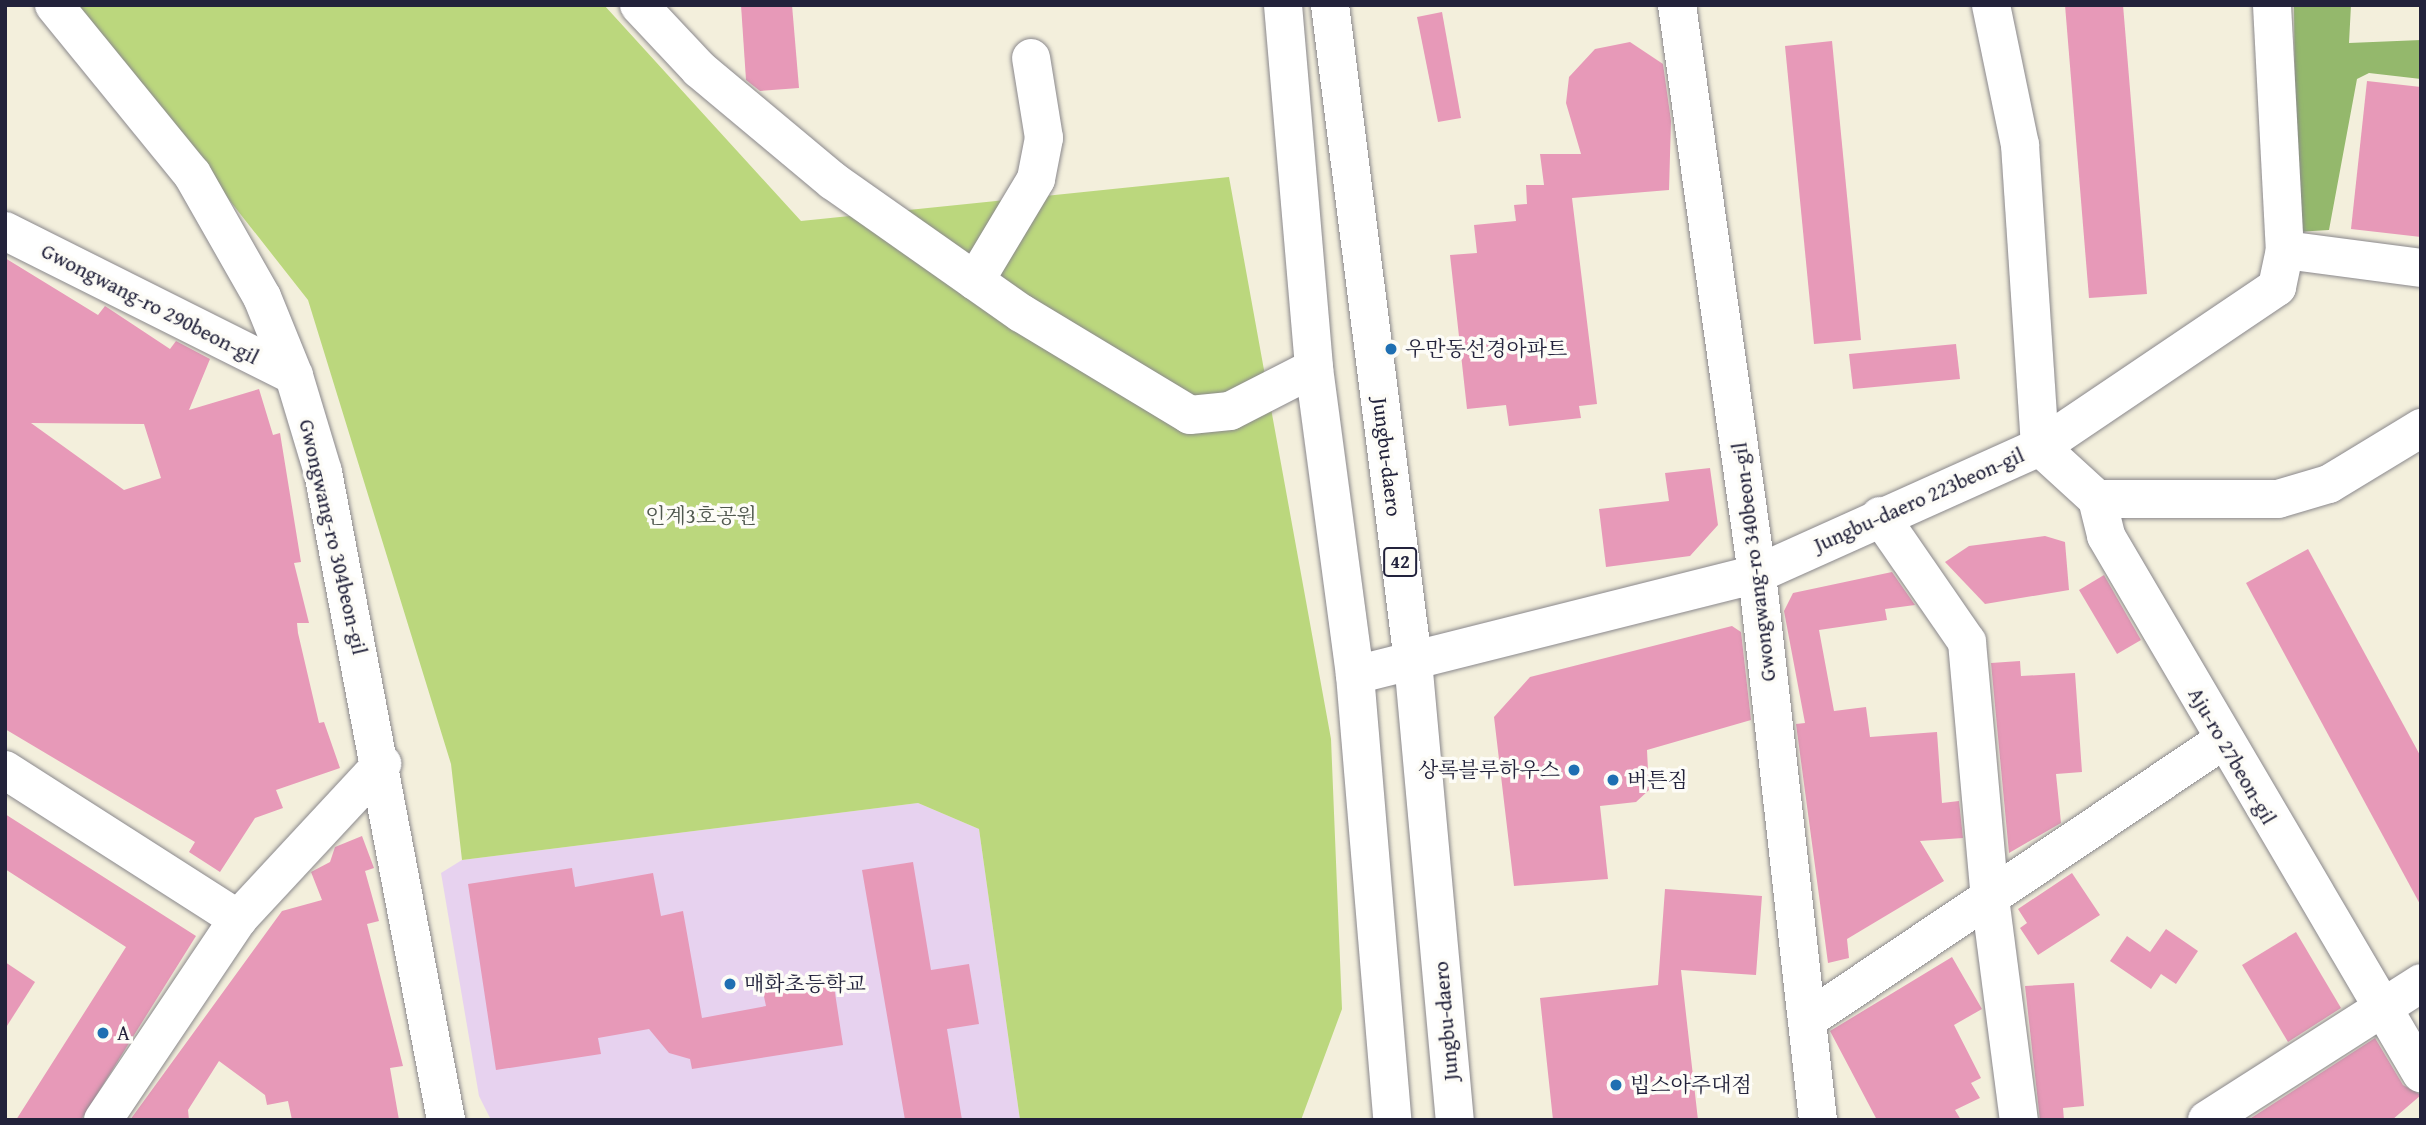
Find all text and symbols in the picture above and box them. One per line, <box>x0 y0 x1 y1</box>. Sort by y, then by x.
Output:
street label: Gwongwang-ro 290beon-gil <box>37 238 263 370</box>
place label: 우만동선경아파트 <box>1405 336 1567 362</box>
marker: 우만동선경아파트 <box>1383 341 1399 357</box>
street label: Jungbu-daero <box>1367 396 1407 518</box>
street label: Gwongwang-ro 304beon-gil <box>294 417 372 657</box>
street label: Gwongwang-ro 340beon-gil <box>1727 441 1781 683</box>
street label: Jungbu-daero 223beon-gil <box>1810 442 2028 558</box>
park label: 인계3호공원 <box>645 503 757 529</box>
road number: 42 <box>1382 547 1418 578</box>
street label: Aju-ro 27beon-gil <box>2183 683 2281 829</box>
place label: 상록블루하우스 <box>1418 757 1560 783</box>
marker: 상록블루하우스 <box>1566 762 1582 778</box>
place label: 버튼짐 <box>1627 767 1688 793</box>
marker: 버튼짐 <box>1605 772 1621 788</box>
street label: Jungbu-daero <box>1428 960 1464 1082</box>
place label: 매화초등학교 <box>744 971 866 997</box>
marker: 매화초등학교 <box>722 976 738 992</box>
place label: A <box>117 1020 130 1046</box>
marker: A <box>95 1025 111 1041</box>
place label: 빕스아주대점 <box>1630 1072 1752 1098</box>
marker: 빕스아주대점 <box>1608 1077 1624 1093</box>

